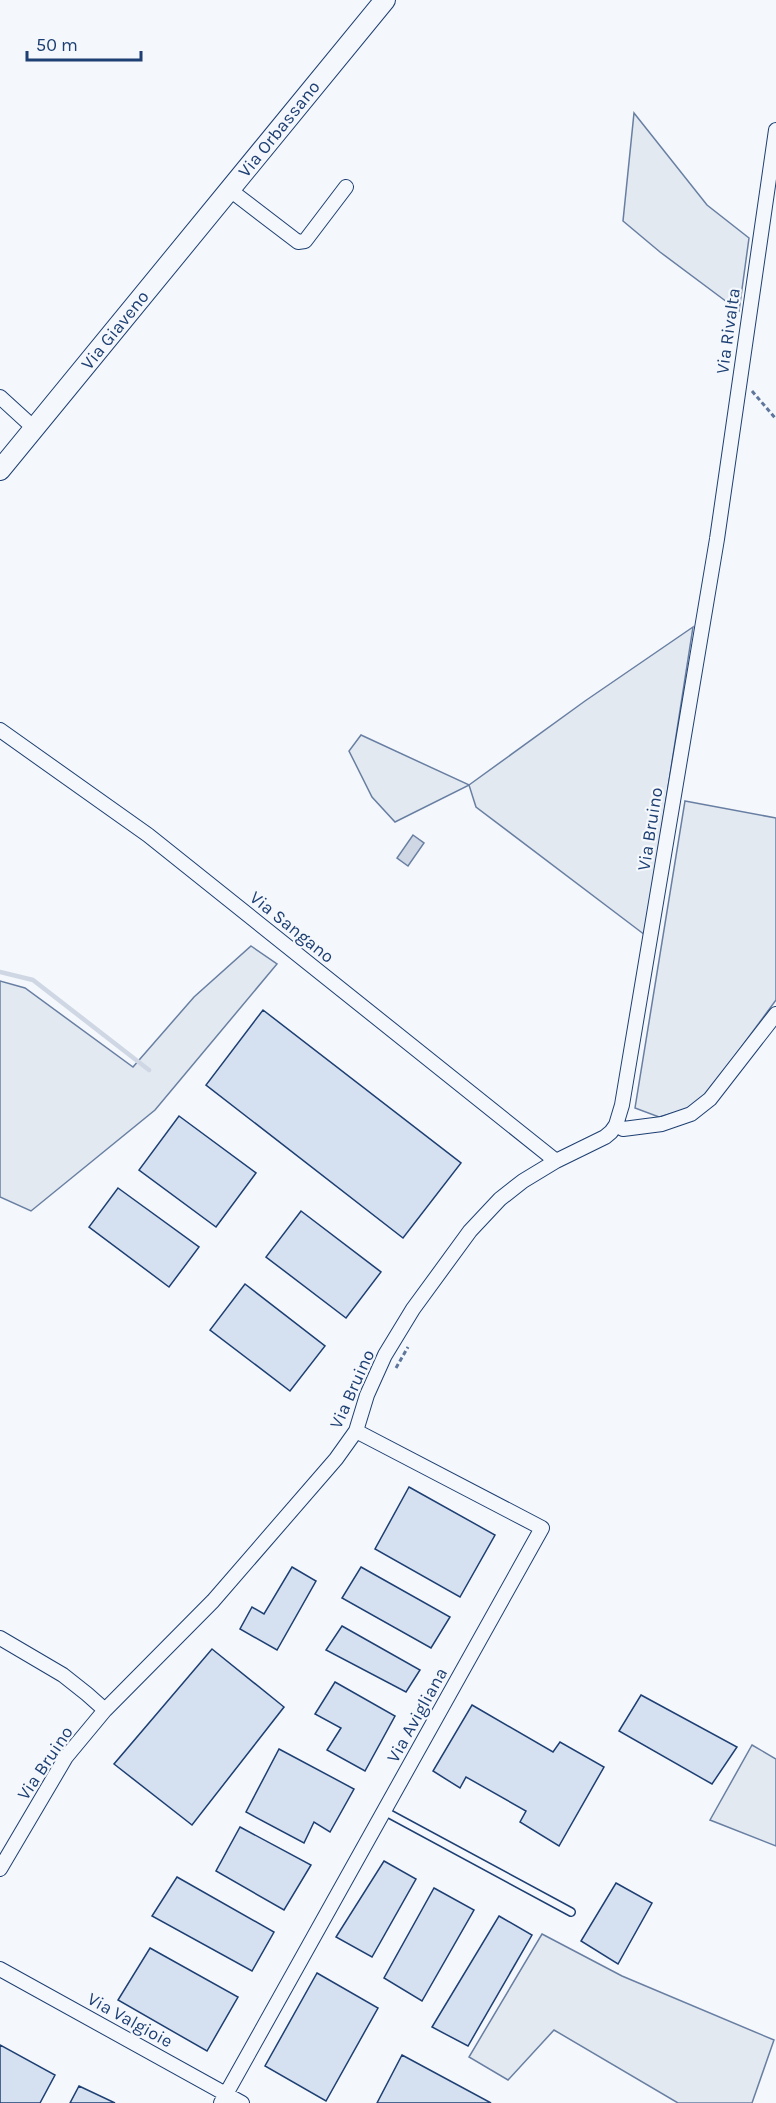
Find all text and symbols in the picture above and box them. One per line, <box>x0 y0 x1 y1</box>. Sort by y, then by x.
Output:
scale bar <box>27 24 141 62</box>
text: 50 m <box>36 34 78 56</box>
street label: Via Orbassano <box>233 76 325 182</box>
street label: Via Giaveno <box>76 286 154 374</box>
street label: Via Rivalta <box>711 287 745 375</box>
street label: Via Bruino <box>633 786 667 872</box>
street label: Via Sangano <box>245 886 339 968</box>
street label: Via Bruino <box>325 1346 379 1432</box>
street label: Via Avigliana <box>382 1664 452 1766</box>
street label: Via Bruino <box>12 1722 78 1804</box>
street label: Via Valgioie <box>83 1988 177 2052</box>

